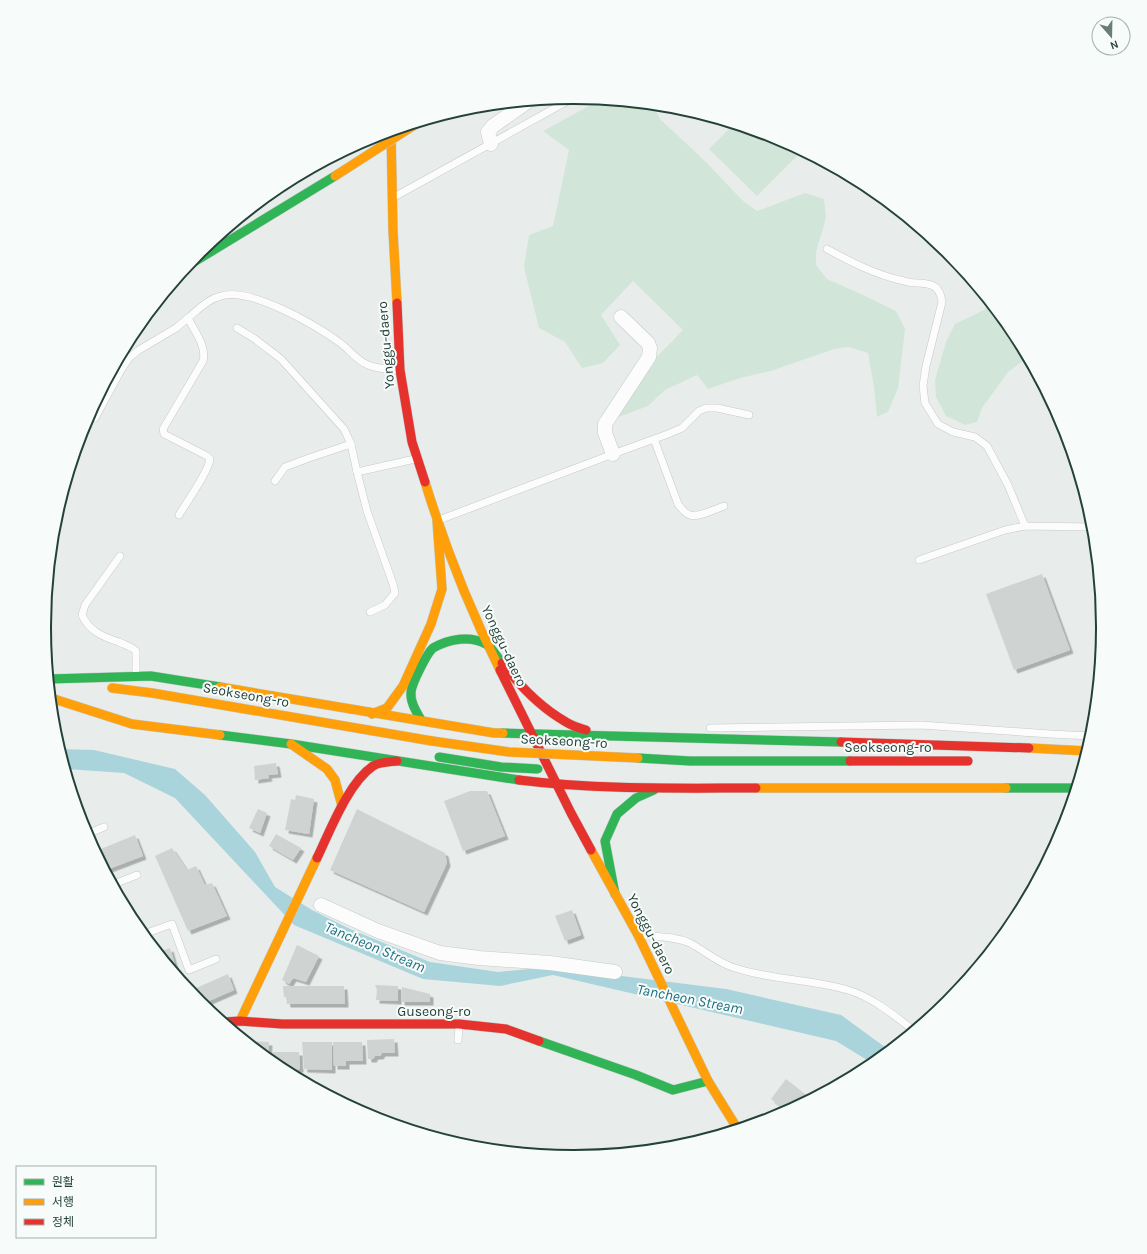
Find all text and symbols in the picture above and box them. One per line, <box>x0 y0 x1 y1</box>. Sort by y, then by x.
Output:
north arrow <box>1091 16 1131 56</box>
text: N <box>1108 37 1120 52</box>
street label: Yonggu-daero <box>374 300 398 390</box>
street label: Yonggu-daero <box>478 603 530 689</box>
street label: Seokseong-ro <box>202 679 290 711</box>
street label: Seokseong-ro <box>520 730 608 752</box>
street label: Seokseong-ro <box>844 739 932 756</box>
street label: Yonggu-daero <box>623 891 679 977</box>
water label: Tancheon Stream <box>322 918 428 976</box>
water label: Tancheon Stream <box>635 980 745 1018</box>
street label: Guseong-ro <box>397 1003 471 1020</box>
legend <box>16 1166 156 1238</box>
text: 원활 <box>52 1175 74 1189</box>
text: 서행 <box>52 1195 74 1209</box>
text: 정체 <box>52 1215 74 1229</box>

